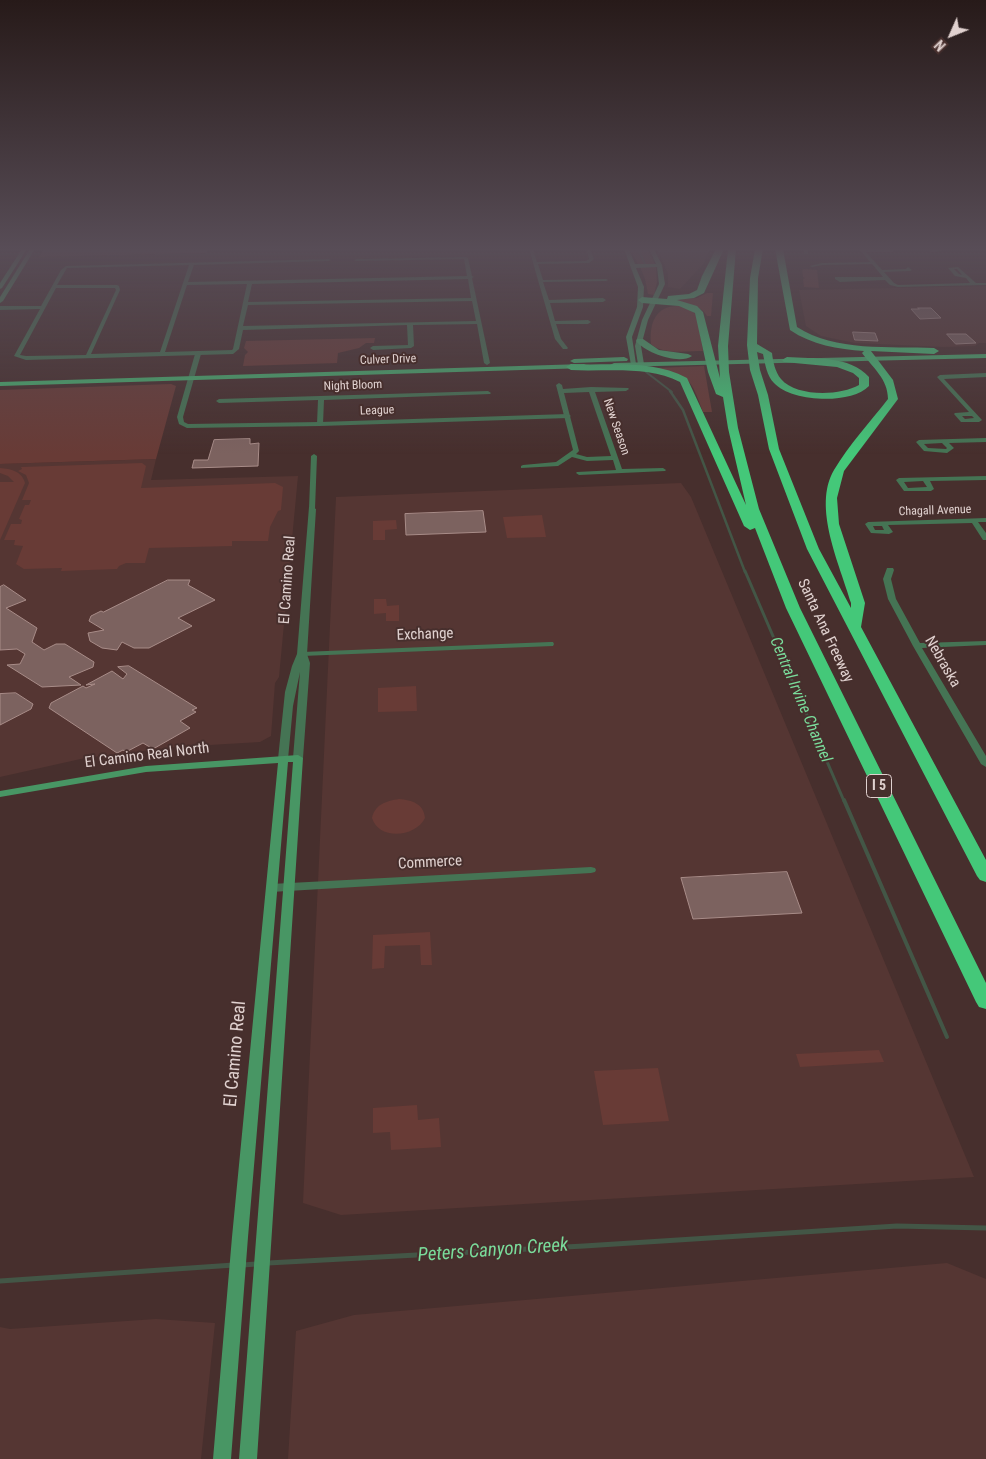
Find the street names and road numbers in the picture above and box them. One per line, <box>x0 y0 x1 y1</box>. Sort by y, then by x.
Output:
street label: Culver Drive <box>360 352 416 368</box>
street label: Night Bloom <box>323 378 383 394</box>
street label: New Season <box>600 397 632 457</box>
street label: League <box>360 403 394 419</box>
street label: Chagall Avenue <box>898 503 972 519</box>
street label: El Camino Real <box>276 535 300 625</box>
street label: Santa Ana Freeway <box>793 576 857 686</box>
street label: Exchange <box>396 625 454 645</box>
street label: Nebraska <box>920 633 964 691</box>
street label: El Camino Real North <box>84 739 210 773</box>
road number: I 5 <box>866 774 892 798</box>
street label: Commerce <box>398 852 462 874</box>
street label: El Camino Real <box>221 1000 251 1108</box>

